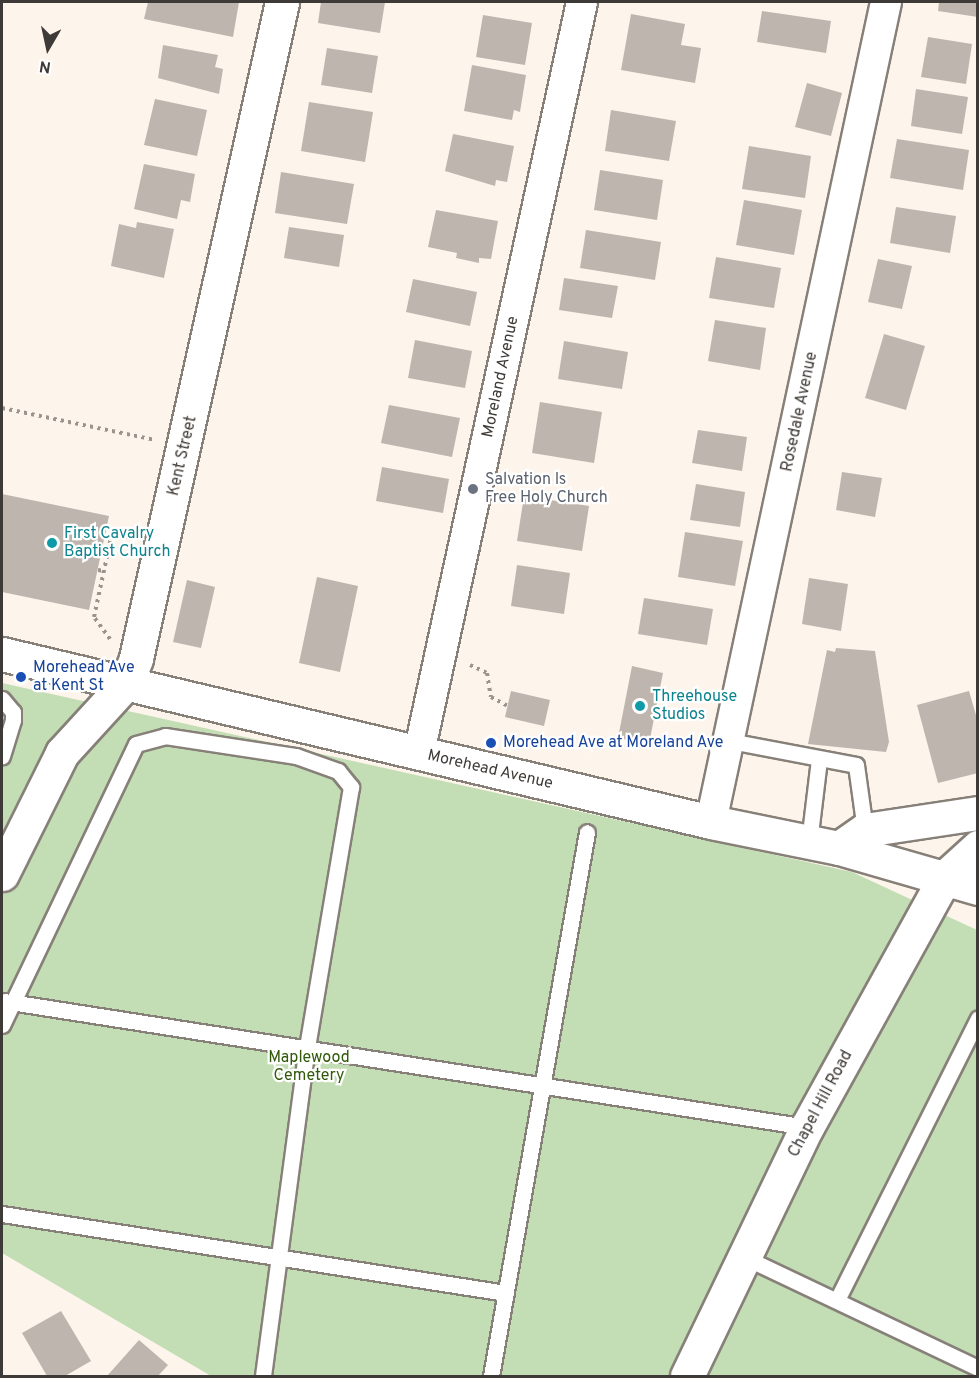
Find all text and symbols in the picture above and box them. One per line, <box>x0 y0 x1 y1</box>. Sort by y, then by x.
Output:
north arrow <box>18 18 78 78</box>
text: N <box>38 55 52 77</box>
street label: Moreland Avenue <box>479 314 523 440</box>
street label: Rosedale Avenue <box>778 350 822 474</box>
street label: Kent Street <box>164 414 202 498</box>
place label: Salvation Is Free Holy Church <box>485 470 608 508</box>
marker: Salvation Is Free Holy Church <box>466 482 480 496</box>
place label: First Cavalry Baptist Church <box>64 524 170 562</box>
marker: First Cavalry Baptist Church <box>45 536 59 550</box>
place label: Morehead Ave at Kent St <box>33 658 135 696</box>
marker: Morehead Ave at Kent St <box>14 670 28 684</box>
place label: Threehouse Studios <box>652 687 737 725</box>
marker: Threehouse Studios <box>633 699 647 713</box>
place label: Morehead Ave at Moreland Ave <box>503 733 725 753</box>
marker: Morehead Ave at Moreland Ave <box>484 736 498 750</box>
street label: Morehead Avenue <box>425 746 555 794</box>
street label: Chapel Hill Road <box>785 1047 857 1161</box>
park label: Maplewood Cemetery <box>268 1048 350 1086</box>

